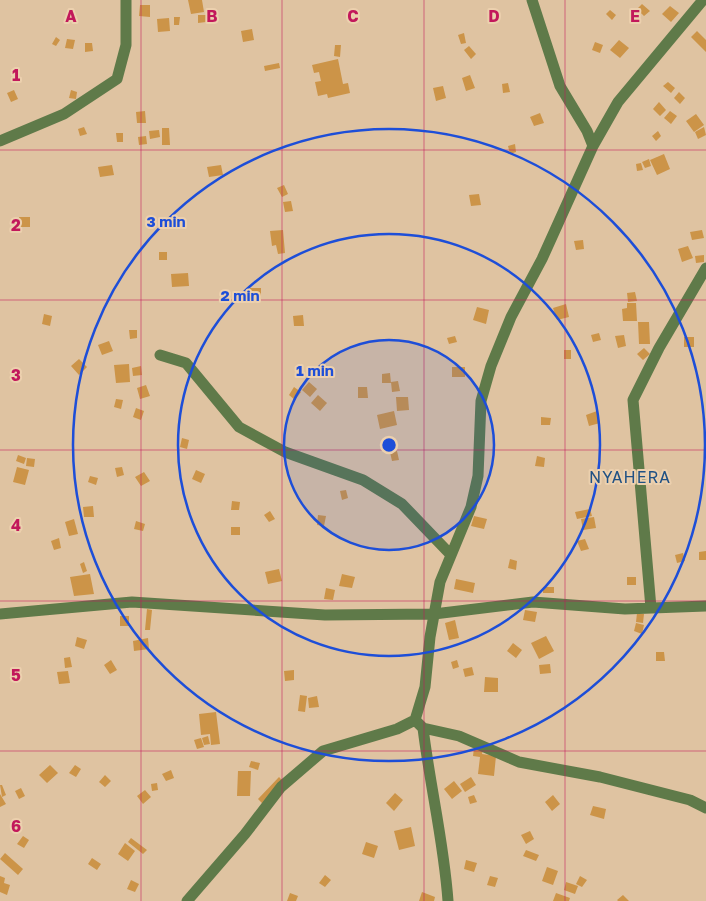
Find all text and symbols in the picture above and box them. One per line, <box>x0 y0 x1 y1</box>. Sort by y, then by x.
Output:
text: A <box>65 6 77 26</box>
text: B <box>206 6 218 26</box>
text: C <box>347 6 359 26</box>
text: D <box>488 6 500 26</box>
text: E <box>630 6 640 26</box>
text: 1 <box>12 65 20 85</box>
text: 3 min <box>146 212 186 230</box>
text: 2 <box>11 215 21 235</box>
text: 2 min <box>220 286 260 304</box>
text: 1 min <box>296 361 334 379</box>
text: 3 <box>11 365 21 385</box>
centre of rings <box>380 436 398 454</box>
district label: NYAHERA <box>589 467 671 487</box>
text: 4 <box>11 515 21 535</box>
text: 5 <box>11 665 21 685</box>
text: 6 <box>11 816 21 836</box>

